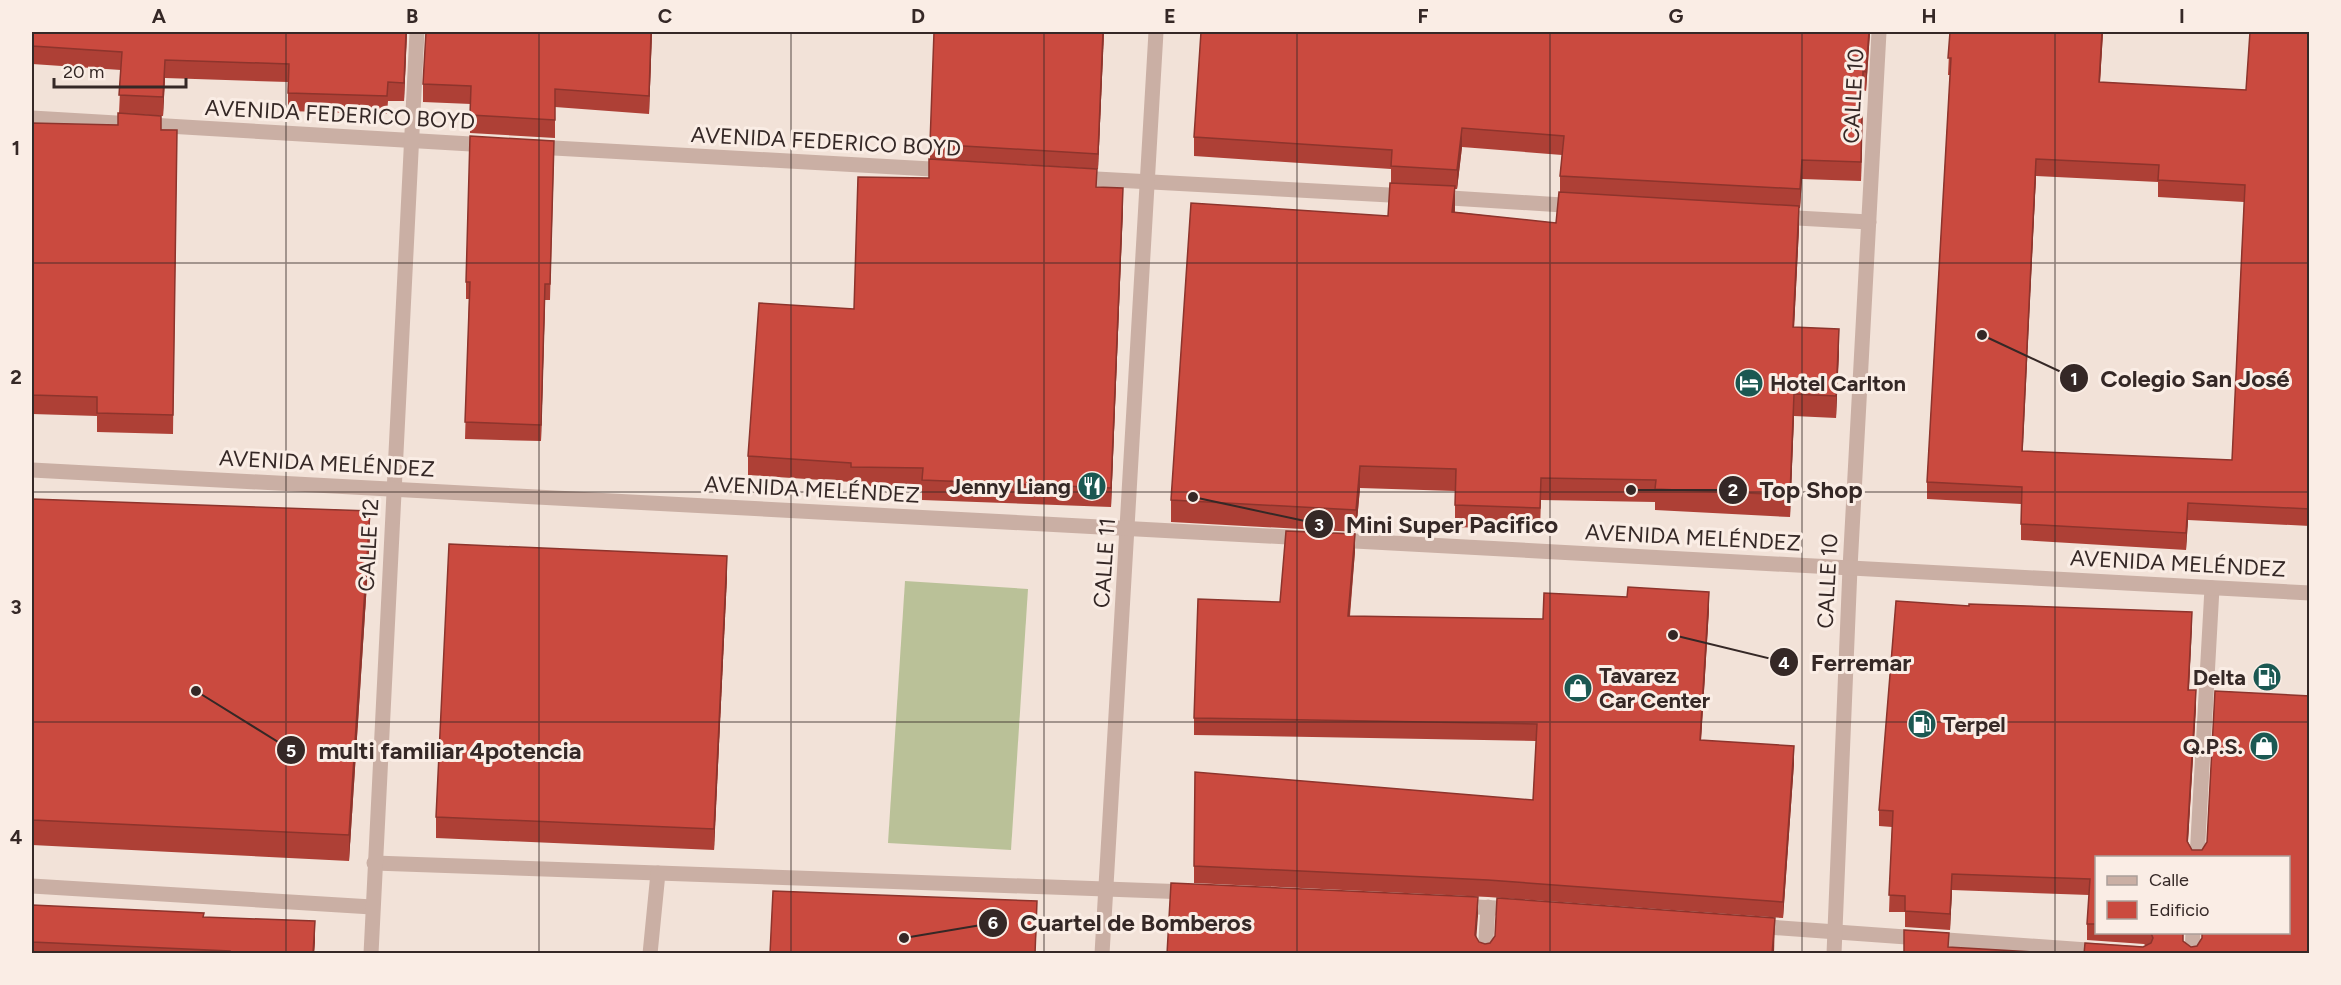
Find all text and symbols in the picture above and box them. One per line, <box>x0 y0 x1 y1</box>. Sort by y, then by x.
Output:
text: A <box>152 4 167 28</box>
text: B <box>406 4 418 28</box>
text: C <box>658 4 672 28</box>
text: D <box>911 4 925 28</box>
text: E <box>1164 4 1176 28</box>
text: F <box>1417 4 1429 28</box>
text: G <box>1669 4 1684 28</box>
text: H <box>1922 4 1937 28</box>
text: I <box>2179 4 2185 28</box>
street label: CALLE 10 <box>1838 48 1869 144</box>
scale bar <box>54 51 186 89</box>
text: 20 m <box>63 61 104 83</box>
street label: AVENIDA FEDERICO BOYD <box>204 94 476 135</box>
street label: AVENIDA FEDERICO BOYD <box>690 121 962 162</box>
text: 1 <box>12 136 20 160</box>
callout: Colegio San José <box>2059 357 2302 399</box>
text: Colegio San José <box>2100 364 2290 393</box>
text: 2 <box>10 365 22 389</box>
hotel icon: Hotel Carlton <box>1733 367 1765 399</box>
text: 1 <box>2070 368 2078 390</box>
place label: Hotel Carlton <box>1770 370 1906 397</box>
street label: AVENIDA MELÉNDEZ <box>218 444 436 483</box>
callout: Top Shop <box>1718 469 1875 511</box>
street label: AVENIDA MELÉNDEZ <box>703 470 921 509</box>
restaurant icon: Jenny Liang <box>1076 470 1108 502</box>
place label: Jenny Liang <box>949 473 1071 500</box>
text: Top Shop <box>1759 475 1863 504</box>
text: 2 <box>1728 479 1738 501</box>
street label: CALLE 12 <box>353 498 384 592</box>
callout: Mini Super Pacifico <box>1304 503 1571 545</box>
text: Mini Super Pacifico <box>1346 510 1558 539</box>
text: 3 <box>1314 514 1324 536</box>
street label: CALLE 11 <box>1088 517 1121 609</box>
street label: AVENIDA MELÉNDEZ <box>1584 518 1802 557</box>
street label: CALLE 10 <box>1812 533 1843 629</box>
street label: AVENIDA MELÉNDEZ <box>2069 544 2287 583</box>
text: 3 <box>10 595 22 619</box>
callout: Ferremar <box>1769 641 1923 683</box>
text: Ferremar <box>1811 648 1911 677</box>
text: 4 <box>1778 652 1790 674</box>
fuel station icon: Delta <box>2251 661 2283 693</box>
place label: Tavarez Car Center <box>1599 662 1711 714</box>
place label: Delta <box>2193 664 2246 691</box>
shop icon: Tavarez Car Center <box>1562 672 1594 704</box>
fuel station icon: Terpel <box>1906 708 1938 740</box>
place label: Terpel <box>1943 711 2006 738</box>
callout: multi familiar 4potencia <box>276 729 594 771</box>
shop icon: Q.P.S. <box>2248 730 2280 762</box>
place label: Q.P.S. <box>2183 733 2243 760</box>
text: multi familiar 4potencia <box>318 736 582 765</box>
text: 5 <box>286 740 296 762</box>
text: 4 <box>10 825 23 849</box>
legend <box>2095 856 2290 934</box>
text: Calle <box>2149 869 2189 891</box>
text: Edificio <box>2149 899 2210 921</box>
callout: Cuartel de Bomberos <box>978 902 1264 944</box>
text: Cuartel de Bomberos <box>1020 908 1252 937</box>
text: 6 <box>988 912 998 934</box>

